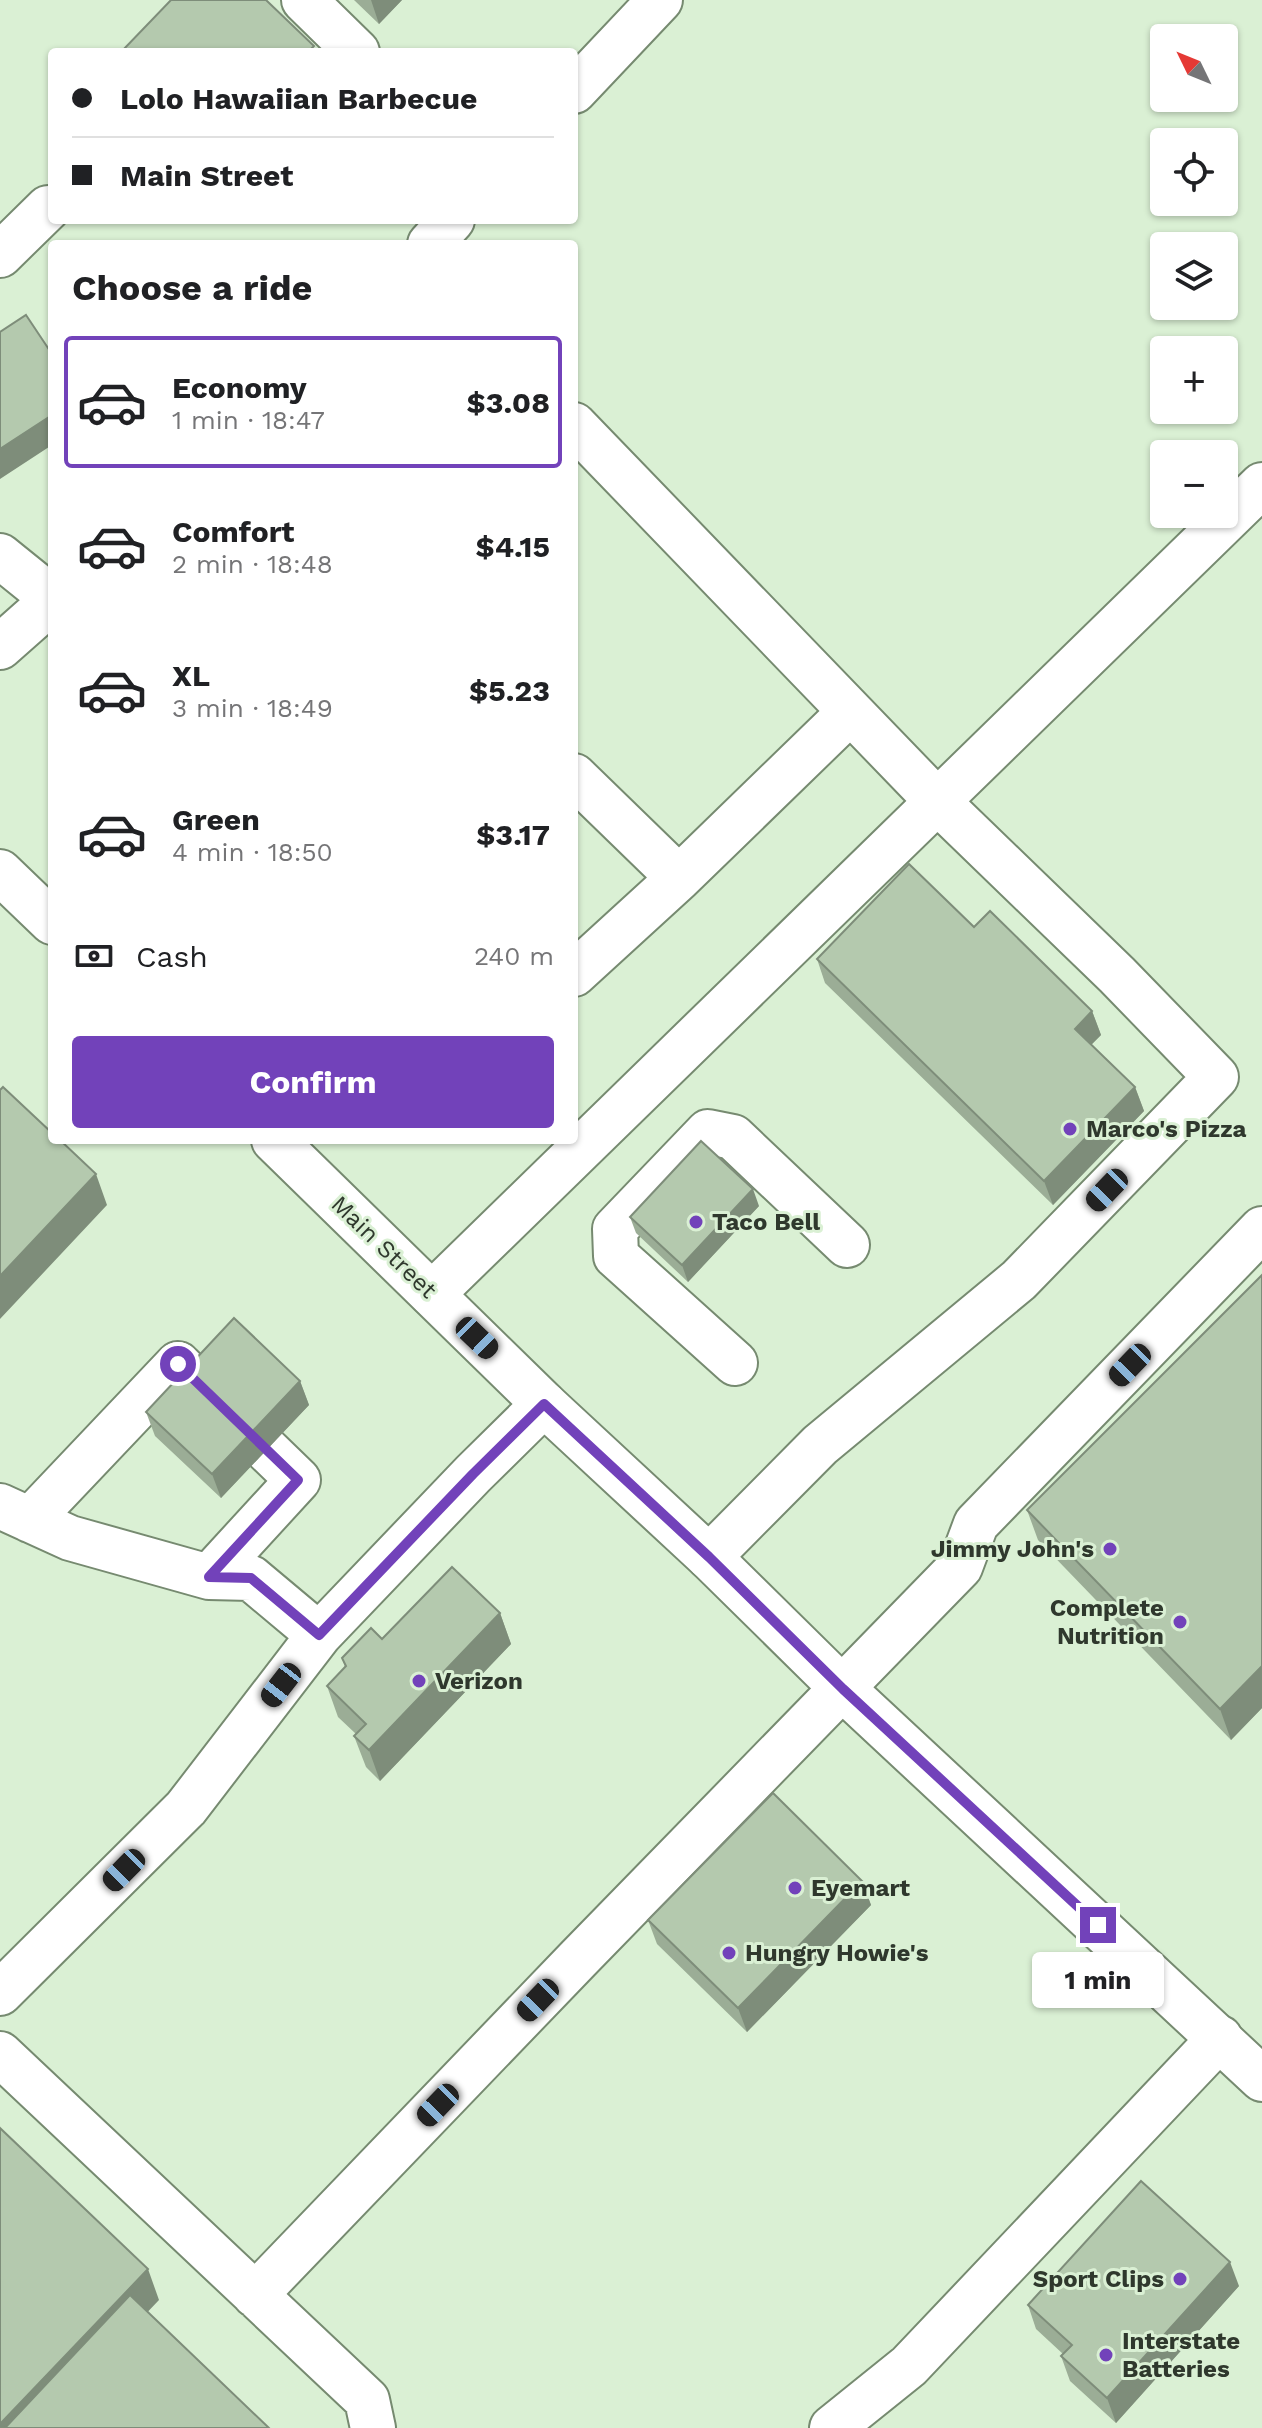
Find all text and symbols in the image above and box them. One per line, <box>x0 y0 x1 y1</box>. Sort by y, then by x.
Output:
north arrow <box>1150 24 1238 112</box>
map controls <box>1150 24 1238 528</box>
text: Lolo Hawaiian Barbecue <box>120 81 477 116</box>
button: locate <box>1150 128 1238 216</box>
text: Main Street <box>120 158 293 193</box>
button: layers <box>1150 232 1238 320</box>
text: Choose a ride <box>72 267 312 309</box>
button: + <box>1150 336 1238 424</box>
icon: car <box>76 366 148 438</box>
text: Economy <box>172 370 307 405</box>
text: $3.08 <box>466 385 550 420</box>
text: 1 min · 18:47 <box>172 405 325 435</box>
button: − <box>1150 440 1238 528</box>
icon: car <box>76 510 148 582</box>
text: Comfort <box>172 514 294 549</box>
text: $4.15 <box>475 529 550 564</box>
text: 2 min · 18:48 <box>172 549 333 579</box>
icon: car <box>76 654 148 726</box>
text: XL <box>172 658 210 693</box>
text: $5.23 <box>469 673 550 708</box>
text: 3 min · 18:49 <box>172 693 333 723</box>
icon: car <box>76 798 148 870</box>
text: Green <box>172 802 260 837</box>
text: $3.17 <box>476 817 550 852</box>
text: 4 min · 18:50 <box>172 837 333 867</box>
icon: cash <box>72 934 116 978</box>
text: Cash <box>136 939 208 974</box>
text: 240 m <box>474 941 554 971</box>
button: Confirm <box>72 1036 554 1128</box>
place label: Marco's Pizza <box>1086 1115 1247 1143</box>
marker: Marco's Pizza <box>1061 1120 1079 1138</box>
car <box>1082 1164 1132 1216</box>
street label: Main Street <box>326 1190 442 1304</box>
place label: Taco Bell <box>712 1208 820 1236</box>
marker: Taco Bell <box>687 1213 705 1231</box>
car <box>451 1313 503 1363</box>
car <box>1105 1339 1155 1391</box>
route start <box>160 1346 196 1382</box>
place label: Jimmy John's <box>931 1535 1094 1563</box>
marker: Jimmy John's <box>1101 1540 1119 1558</box>
place label: Complete Nutrition <box>1050 1594 1164 1650</box>
marker: Complete Nutrition <box>1171 1613 1189 1631</box>
car <box>257 1659 305 1711</box>
place label: Verizon <box>435 1667 523 1695</box>
marker: Verizon <box>410 1672 428 1690</box>
car <box>99 1845 149 1895</box>
place label: Eyemart <box>811 1874 911 1902</box>
marker: Eyemart <box>786 1879 804 1897</box>
route end <box>1080 1907 1116 1943</box>
place label: Hungry Howie's <box>745 1939 929 1967</box>
marker: Hungry Howie's <box>720 1944 738 1962</box>
callout: 1 min <box>1032 1953 1164 2009</box>
text: 1 min <box>1065 1965 1131 1995</box>
car <box>513 1974 563 2026</box>
car <box>413 2079 463 2131</box>
place label: Sport Clips <box>1033 2265 1164 2293</box>
marker: Sport Clips <box>1171 2270 1189 2288</box>
place label: Interstate Batteries <box>1122 2327 1240 2383</box>
marker: Interstate Batteries <box>1097 2346 1115 2364</box>

